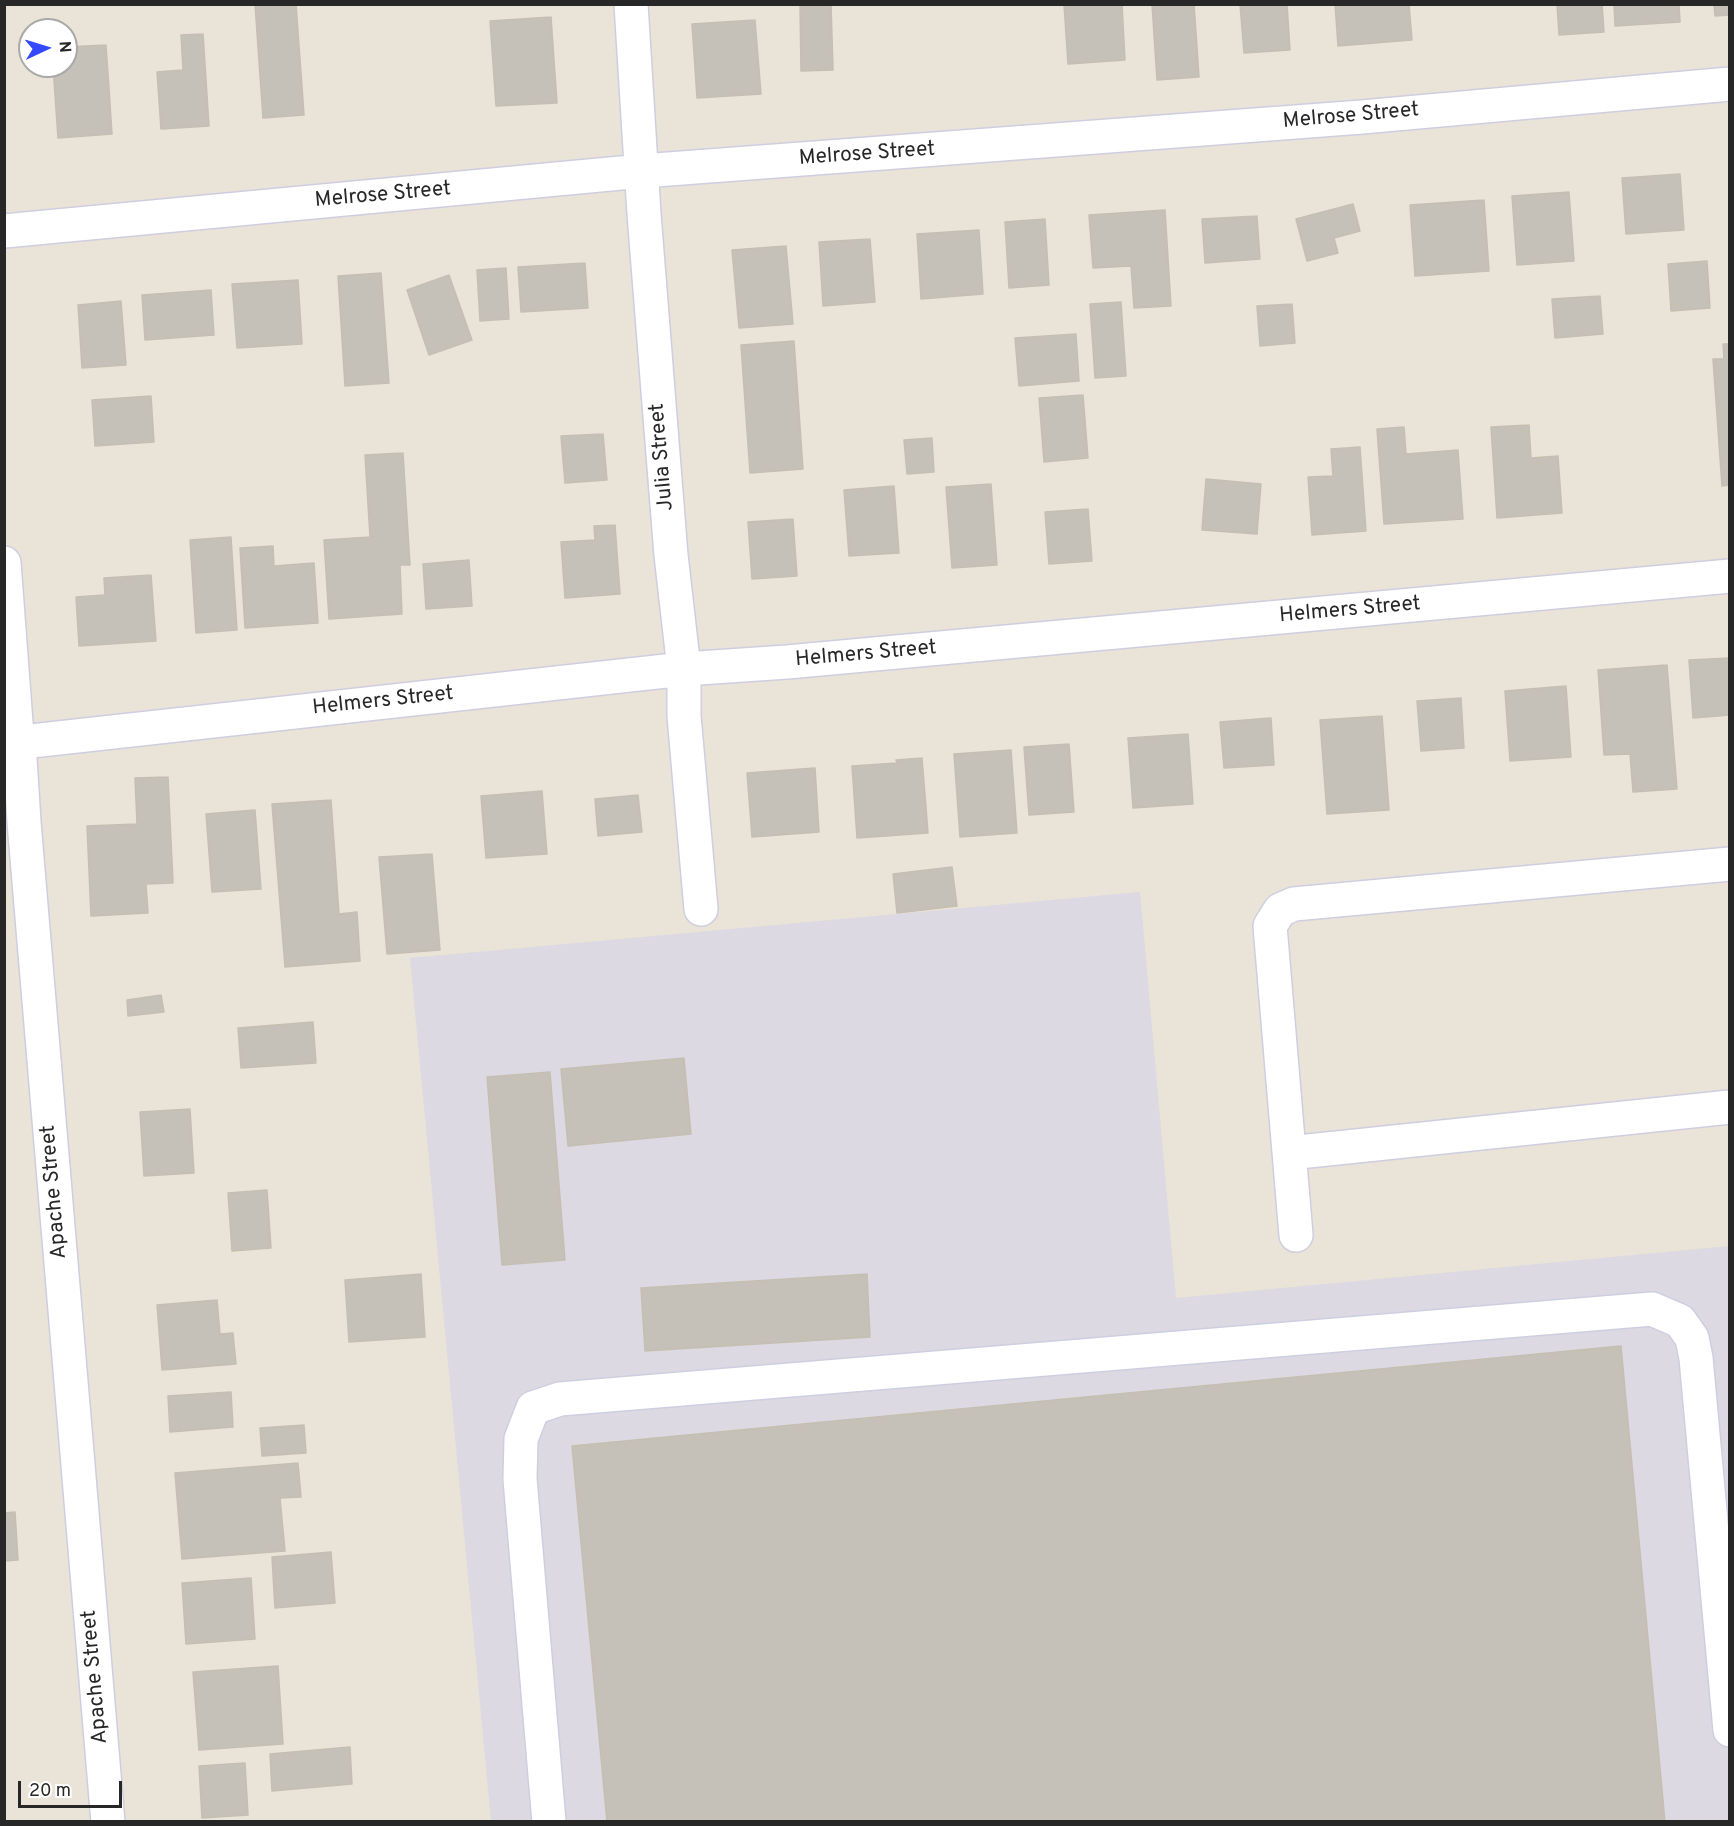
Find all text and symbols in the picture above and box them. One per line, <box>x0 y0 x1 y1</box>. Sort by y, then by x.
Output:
north arrow <box>18 18 78 78</box>
text: N <box>54 40 74 53</box>
street label: Melrose Street <box>1282 98 1420 136</box>
street label: Melrose Street <box>798 138 936 172</box>
street label: Melrose Street <box>314 177 452 215</box>
street label: Julia Street <box>646 402 680 512</box>
street label: Helmers Street <box>1278 592 1422 630</box>
street label: Helmers Street <box>794 636 938 674</box>
street label: Helmers Street <box>311 682 455 722</box>
street label: Apache Street <box>37 1124 73 1260</box>
street label: Apache Street <box>78 1609 114 1745</box>
scale bar <box>21 1769 124 1807</box>
text: 20 m <box>29 1780 71 1803</box>

